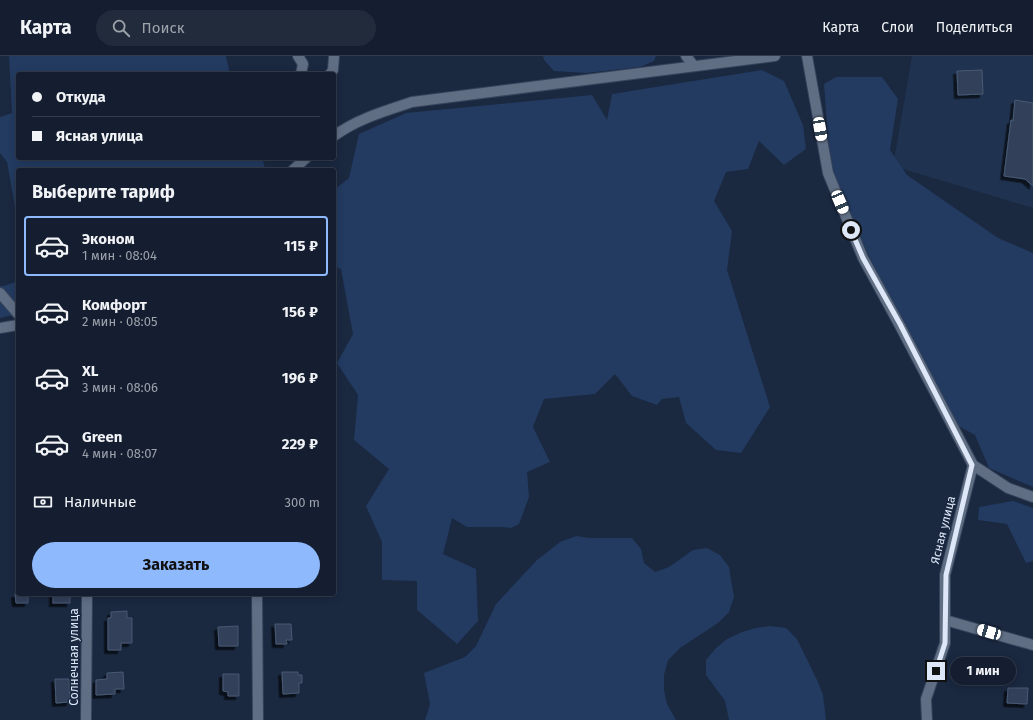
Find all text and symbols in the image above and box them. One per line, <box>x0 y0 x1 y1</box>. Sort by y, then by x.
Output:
search box <box>96 10 376 46</box>
text: Карта <box>20 16 72 39</box>
icon: search <box>110 17 132 39</box>
text: Поиск <box>142 19 184 37</box>
text: Карта <box>822 19 859 36</box>
text: Слои <box>881 19 914 36</box>
text: Поделиться <box>936 19 1013 36</box>
text: Откуда <box>56 88 106 106</box>
car <box>812 116 828 142</box>
text: Ясная улица <box>56 127 143 145</box>
text: Выберите тариф <box>32 181 175 203</box>
car <box>830 189 850 215</box>
route start <box>842 221 860 239</box>
icon: car <box>34 228 70 264</box>
text: Эконом <box>82 230 135 248</box>
text: 115 ₽ <box>284 237 318 255</box>
text: 1 мин · 08:04 <box>82 248 157 263</box>
icon: car <box>34 294 70 330</box>
text: Комфорт <box>82 296 147 314</box>
text: 156 ₽ <box>282 303 318 321</box>
text: 2 мин · 08:05 <box>82 314 157 329</box>
icon: car <box>34 360 70 396</box>
text: XL <box>82 362 98 380</box>
text: 196 ₽ <box>282 369 318 387</box>
text: 3 мин · 08:06 <box>82 380 158 395</box>
icon: car <box>34 426 70 462</box>
text: Green <box>82 428 122 446</box>
text: 229 ₽ <box>282 435 318 453</box>
text: 4 мин · 08:07 <box>82 446 157 461</box>
icon: cash <box>32 491 54 513</box>
text: Наличные <box>64 493 136 511</box>
street label: Ясная улица <box>928 494 958 566</box>
text: 300 m <box>284 495 320 510</box>
button: Заказать <box>32 542 320 588</box>
street label: Солнечная улица <box>67 608 81 706</box>
car <box>976 623 1002 641</box>
callout: 1 мин <box>950 657 1016 685</box>
route end <box>927 662 945 680</box>
text: 1 мин <box>966 663 1000 678</box>

